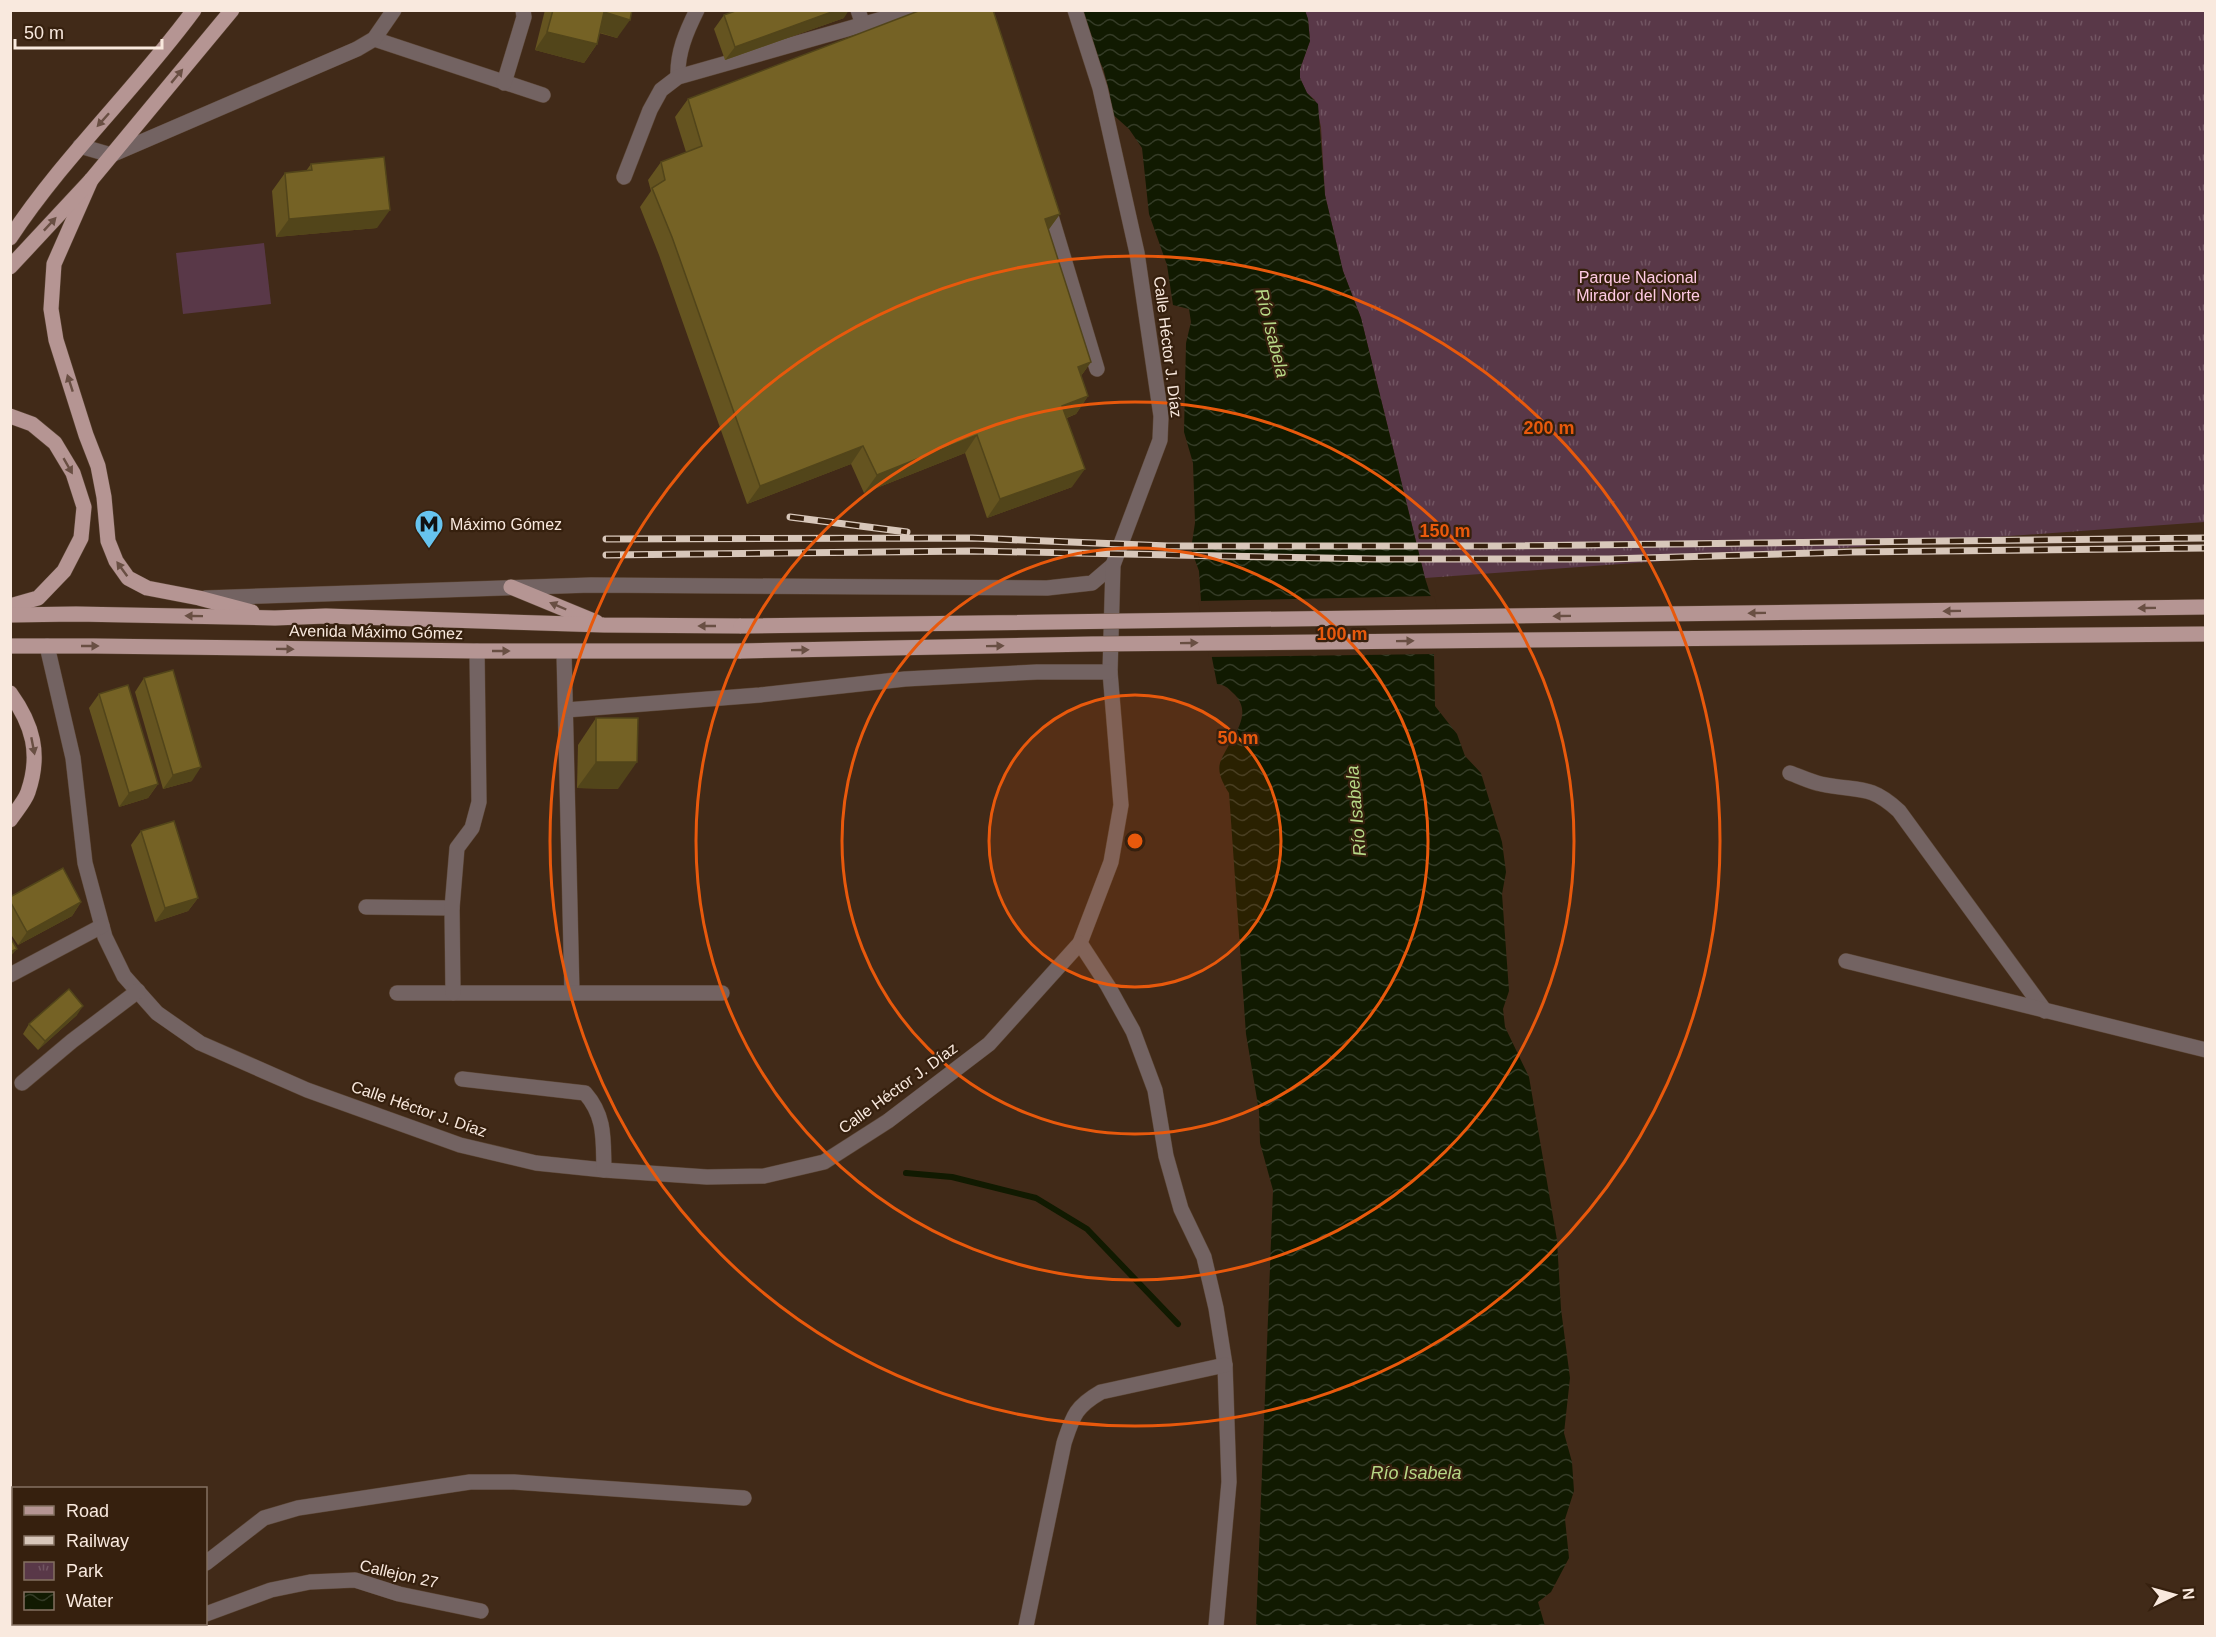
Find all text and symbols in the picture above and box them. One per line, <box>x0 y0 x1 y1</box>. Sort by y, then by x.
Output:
scale bar <box>15 12 162 50</box>
text: 50 m <box>24 23 64 43</box>
one-way arrow <box>170 69 183 84</box>
one-way arrow <box>97 112 110 127</box>
one-way arrow <box>43 217 56 232</box>
park label: Parque Nacional Mirador del Norte <box>1576 269 1700 304</box>
street label: Calle Héctor J. Díaz <box>1151 275 1185 419</box>
water label: Río Isabela <box>1251 286 1293 380</box>
one-way arrow <box>65 374 74 392</box>
text: 200 m <box>1523 418 1575 438</box>
one-way arrow <box>63 458 73 475</box>
metro station icon: Máximo Gómez <box>413 508 445 550</box>
place label: Máximo Gómez <box>450 516 562 533</box>
text: 150 m <box>1419 521 1471 541</box>
one-way arrow <box>116 562 128 578</box>
one-way arrow <box>548 601 566 611</box>
one-way arrow <box>2138 603 2157 613</box>
one-way arrow <box>1943 606 1962 615</box>
one-way arrow <box>1748 608 1767 618</box>
one-way arrow <box>1553 611 1572 620</box>
one-way arrow <box>185 612 204 621</box>
one-way arrow <box>697 621 716 631</box>
street label: Avenida Máximo Gómez <box>289 622 463 642</box>
text: 100 m <box>1316 624 1368 644</box>
one-way arrow <box>1396 636 1415 646</box>
one-way arrow <box>1180 638 1199 648</box>
one-way arrow <box>80 641 99 651</box>
one-way arrow <box>985 641 1004 651</box>
one-way arrow <box>275 644 294 653</box>
one-way arrow <box>790 645 809 655</box>
one-way arrow <box>491 647 510 656</box>
text: 50 m <box>1217 728 1259 748</box>
one-way arrow <box>29 737 38 756</box>
water label: Río Isabela <box>1342 765 1370 857</box>
centre of rings <box>1125 831 1145 851</box>
street label: Calle Héctor J. Díaz <box>835 1039 961 1137</box>
street label: Calle Héctor J. Díaz <box>349 1078 489 1140</box>
water label: Río Isabela <box>1370 1463 1462 1483</box>
legend <box>12 1487 207 1625</box>
text: Road <box>66 1501 109 1521</box>
text: Railway <box>66 1531 129 1551</box>
street label: Callejon 27 <box>358 1557 440 1591</box>
text: Park <box>66 1561 104 1581</box>
north arrow <box>2144 1565 2204 1625</box>
text: N <box>2179 1587 2197 1600</box>
text: Water <box>66 1591 113 1611</box>

